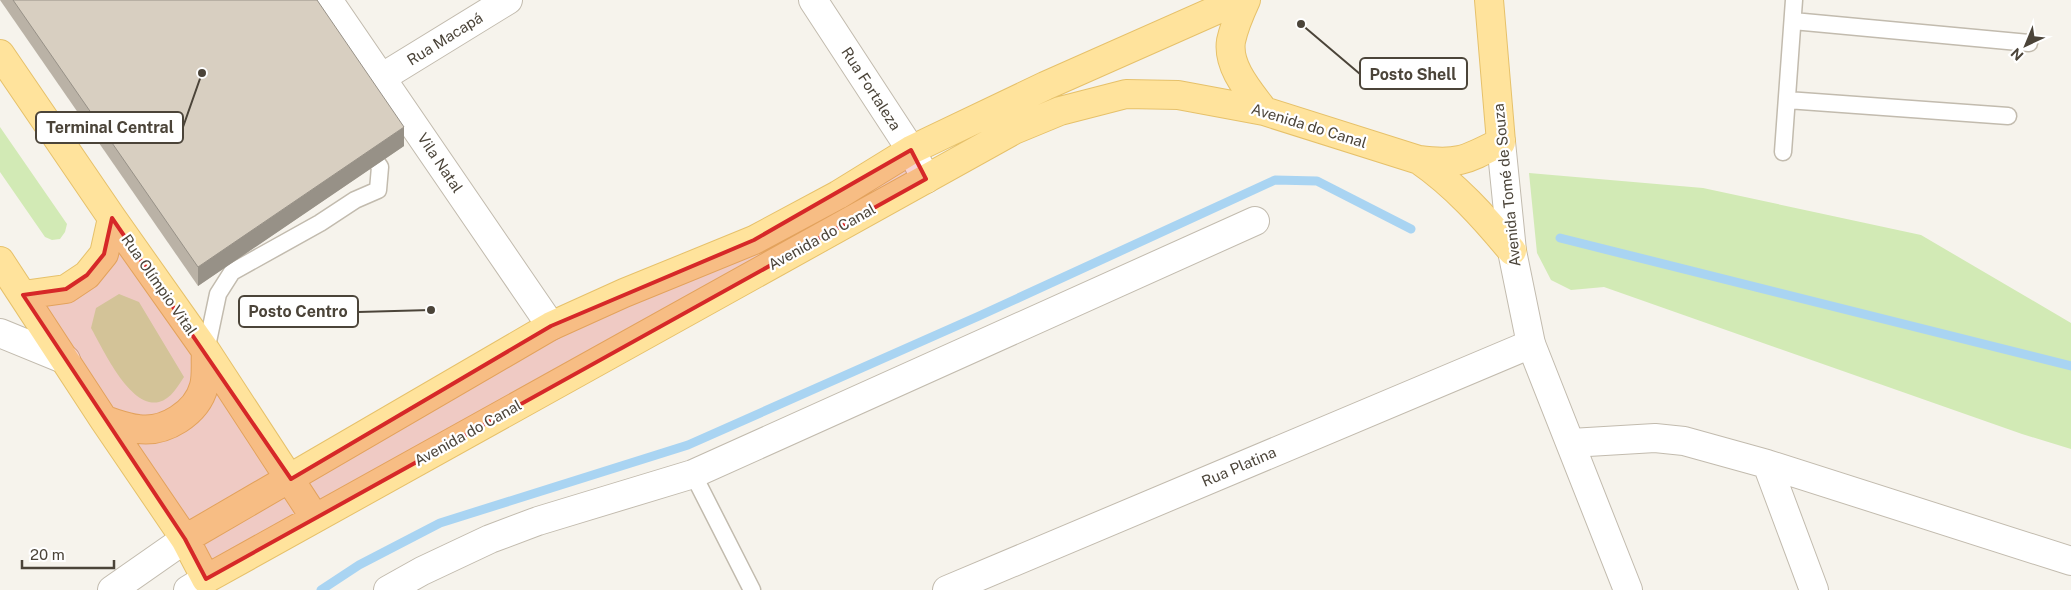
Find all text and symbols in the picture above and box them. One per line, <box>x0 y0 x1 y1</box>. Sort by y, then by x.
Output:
street label: Rua Macapá <box>404 9 486 68</box>
north arrow <box>2001 20 2051 70</box>
street label: Rua Fortaleza <box>838 44 905 133</box>
text: N <box>2007 45 2026 64</box>
callout: Posto Shell <box>1360 58 1467 89</box>
text: Posto Shell <box>1370 65 1456 84</box>
street label: Avenida do Canal <box>1249 100 1369 151</box>
street label: Avenida Tomé de Souza <box>1489 103 1524 267</box>
callout: Terminal Central <box>36 112 183 143</box>
text: Terminal Central <box>46 118 174 137</box>
street label: Vila Natal <box>414 130 467 196</box>
street label: Avenida do Canal <box>765 200 878 273</box>
street label: Rua Olímpio Vital <box>118 231 201 339</box>
callout: Posto Centro <box>239 296 358 327</box>
text: Posto Centro <box>248 302 348 321</box>
street label: Avenida do Canal <box>411 396 524 469</box>
street label: Rua Platina <box>1199 443 1279 490</box>
scale bar <box>22 538 115 570</box>
text: 20 m <box>30 546 65 563</box>

